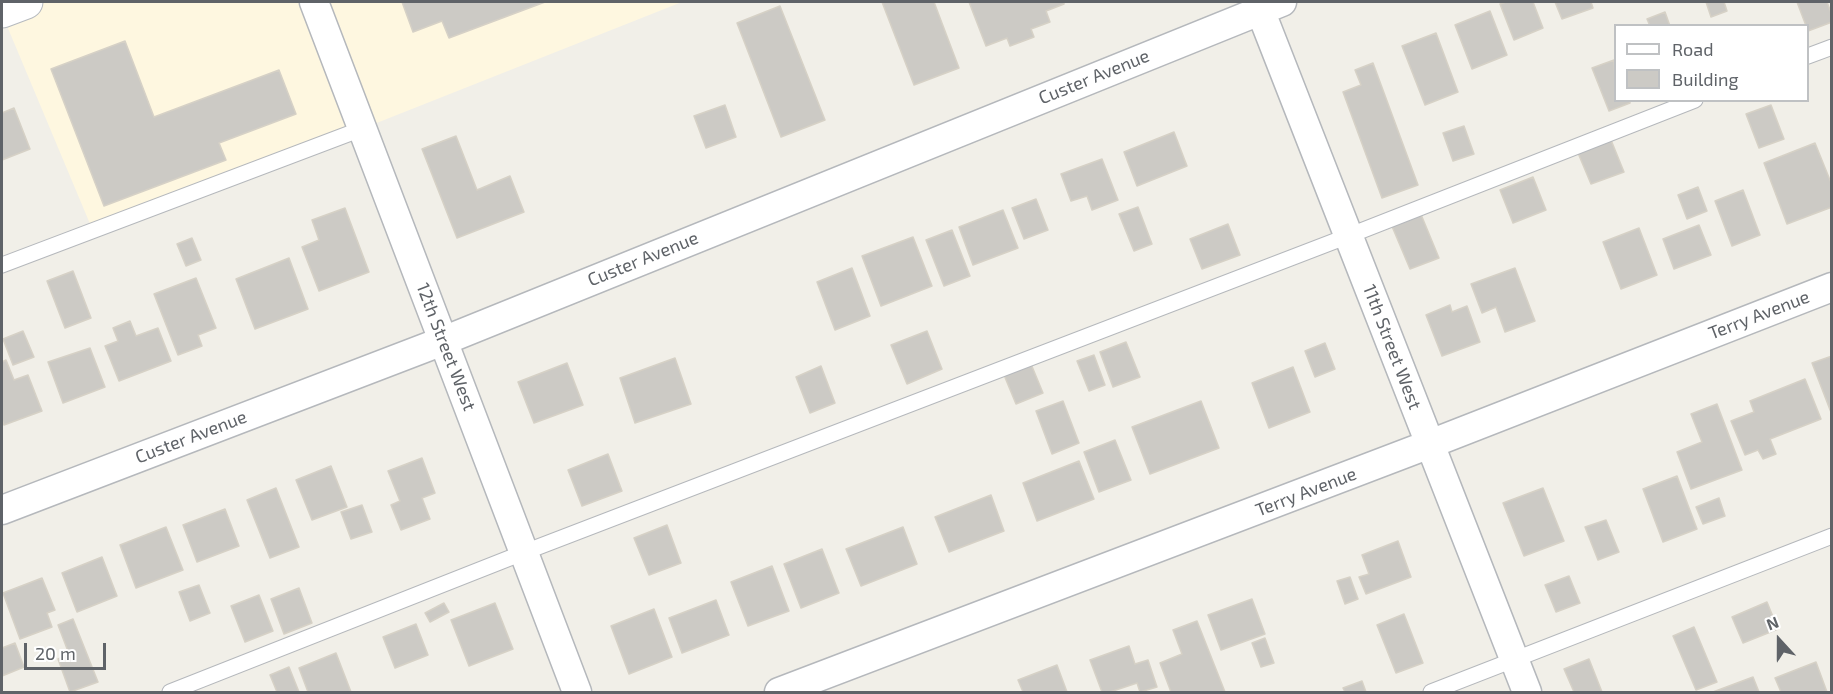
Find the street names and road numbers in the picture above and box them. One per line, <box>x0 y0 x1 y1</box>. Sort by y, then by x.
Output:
street label: Custer Avenue <box>1035 45 1153 109</box>
street label: Custer Avenue <box>584 227 702 291</box>
street label: 12th Street West <box>412 280 480 414</box>
street label: 11th Street West <box>1358 281 1426 413</box>
street label: Terry Avenue <box>1705 286 1813 344</box>
street label: Custer Avenue <box>132 406 250 468</box>
street label: Terry Avenue <box>1252 463 1360 521</box>

